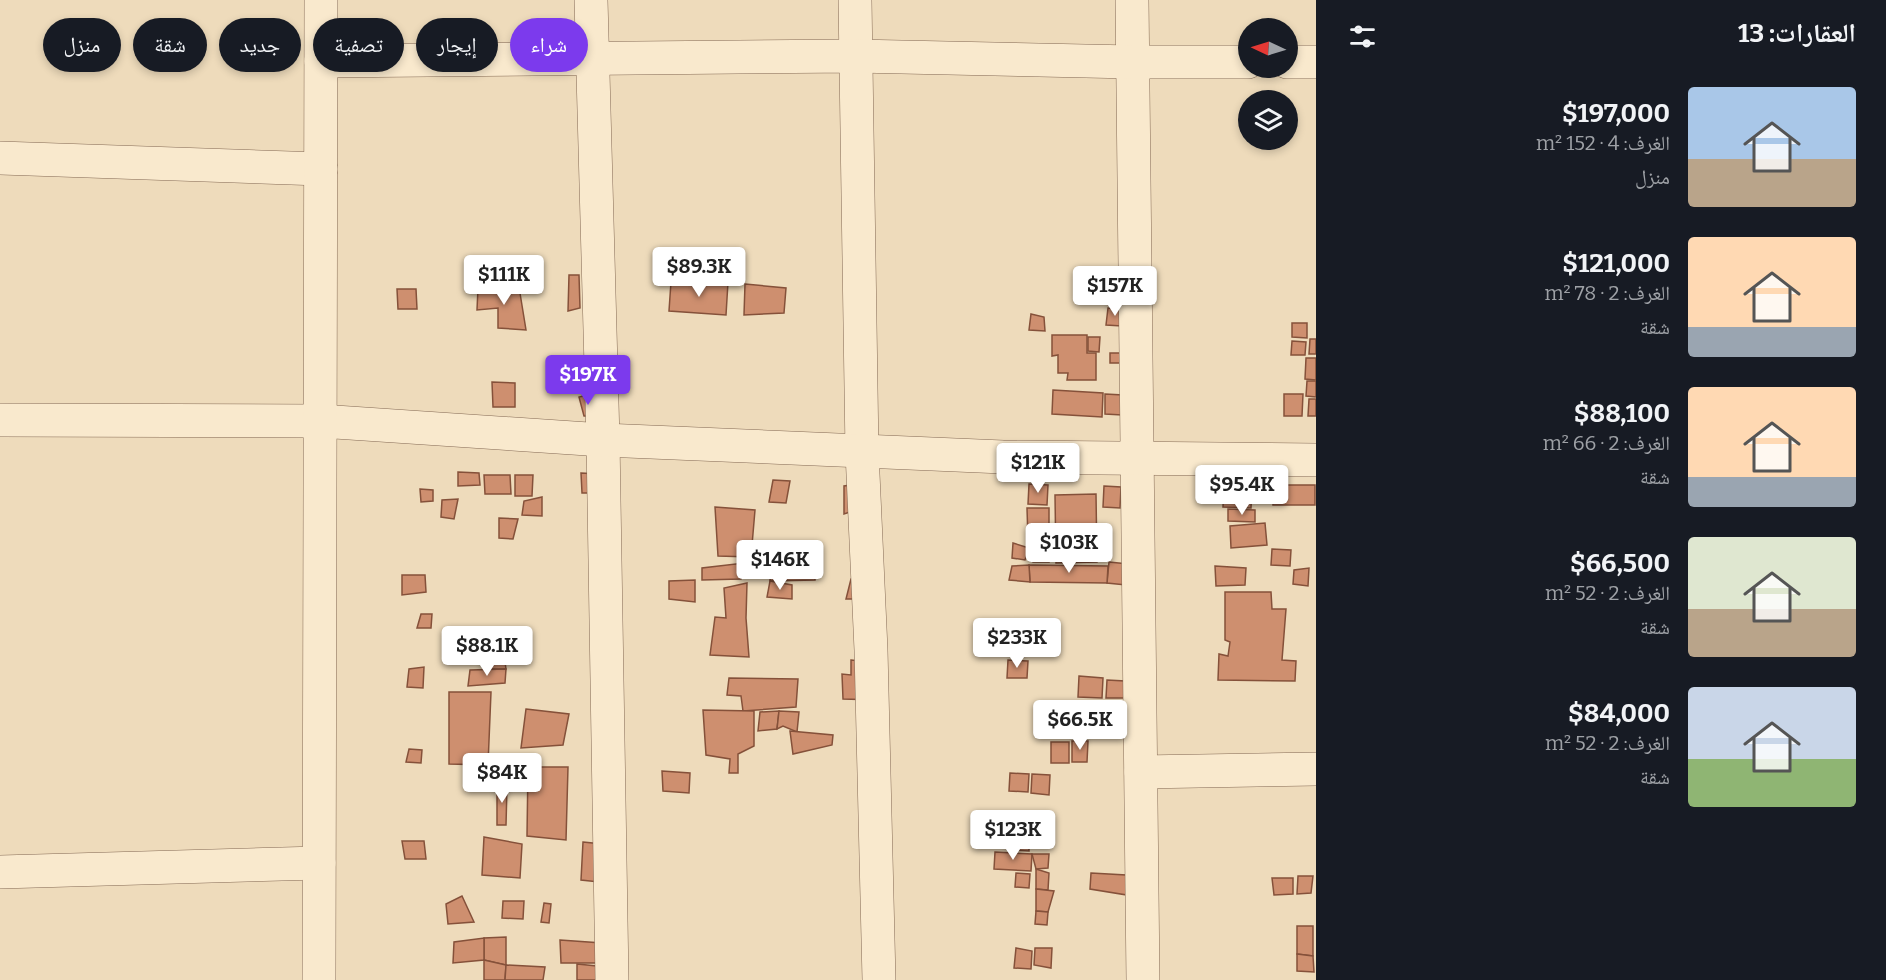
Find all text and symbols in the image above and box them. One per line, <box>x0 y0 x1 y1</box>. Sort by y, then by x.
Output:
chip: منزل <box>43 18 121 72</box>
chip: شقة <box>133 18 207 72</box>
chip: جديد <box>219 18 301 72</box>
chip: تصفية <box>313 18 404 72</box>
chip: إيجار <box>416 18 498 72</box>
chip: شراء <box>510 18 588 72</box>
north arrow <box>1238 18 1298 78</box>
map controls <box>1238 18 1298 150</box>
text: العقارات: 13 <box>1738 18 1856 49</box>
icon: filters <box>1346 20 1379 53</box>
button: layers <box>1238 90 1298 150</box>
text: $197,000 <box>1562 98 1670 129</box>
icon: home <box>1736 111 1808 183</box>
text: الغرف: 4 · 152 m² <box>1536 131 1670 155</box>
text: منزل <box>1635 165 1670 189</box>
pin: $89.3K <box>650 247 748 298</box>
text: $121,000 <box>1562 248 1670 279</box>
text: $89.3K <box>666 254 732 278</box>
pin: $111K <box>462 255 546 306</box>
icon: home <box>1736 261 1808 333</box>
text: $111K <box>478 262 530 286</box>
pin: $157K <box>1073 266 1157 317</box>
text: $157K <box>1087 273 1143 297</box>
text: الغرف: 2 · 78 m² <box>1544 281 1670 305</box>
text: شقة <box>1640 315 1670 339</box>
pin: $197K <box>546 355 630 406</box>
text: $197K <box>559 362 617 386</box>
text: $88,100 <box>1574 398 1670 429</box>
icon: home <box>1736 411 1808 483</box>
text: الغرف: 2 · 66 m² <box>1543 431 1670 455</box>
pin: $121K <box>996 443 1080 494</box>
text: $121K <box>1011 450 1065 474</box>
pin: $95.4K <box>1193 465 1291 516</box>
text: شقة <box>1640 465 1670 489</box>
text: $95.4K <box>1209 472 1275 496</box>
pin: $103K <box>1027 523 1111 574</box>
text: $103K <box>1040 530 1098 554</box>
pin: $146K <box>738 540 822 591</box>
text: $146K <box>750 547 810 571</box>
text: $66,500 <box>1570 548 1670 579</box>
icon: home <box>1736 561 1808 633</box>
text: الغرف: 2 · 52 m² <box>1545 581 1670 605</box>
text: شقة <box>1640 615 1670 639</box>
pin: $233K <box>975 618 1059 669</box>
text: $233K <box>987 625 1047 649</box>
pin: $88.1K <box>438 626 536 677</box>
text: $88.1K <box>456 633 518 657</box>
text: $84,000 <box>1568 698 1670 729</box>
pin: $66.5K <box>1031 700 1129 751</box>
text: $66.5K <box>1047 707 1113 731</box>
icon: home <box>1736 711 1808 783</box>
text: الغرف: 2 · 52 m² <box>1545 731 1670 755</box>
pin: $84K <box>466 753 538 804</box>
text: $84K <box>477 760 527 784</box>
text: شقة <box>1640 765 1670 789</box>
pin: $123K <box>971 810 1055 861</box>
text: $123K <box>984 817 1042 841</box>

